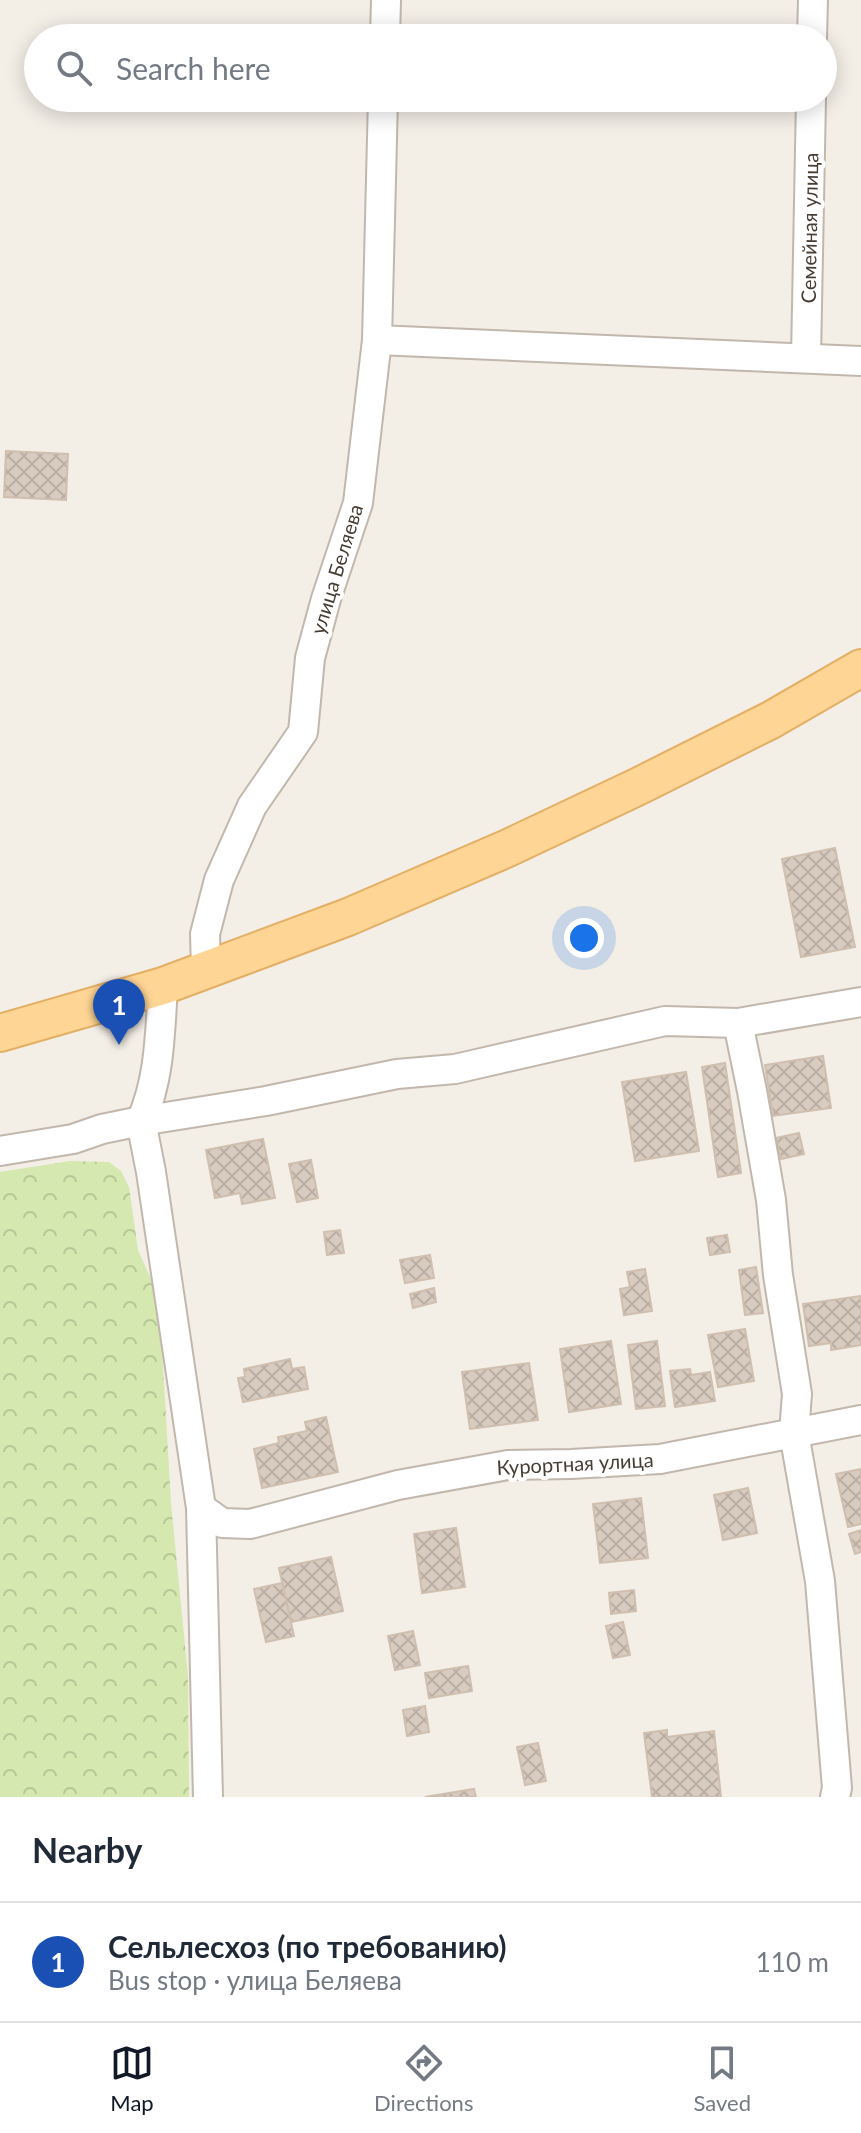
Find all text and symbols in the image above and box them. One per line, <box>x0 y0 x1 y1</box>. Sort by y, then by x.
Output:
search box <box>24 24 837 112</box>
icon: search <box>52 46 96 90</box>
text: Search here <box>116 50 271 86</box>
street label: Семейная улица <box>796 152 822 304</box>
street label: улица Беляева <box>305 501 367 637</box>
your location <box>564 918 604 958</box>
pin: 1 <box>93 979 145 1045</box>
street label: Курортная улица <box>496 1447 654 1479</box>
text: Nearby <box>32 1829 143 1870</box>
text: Сельлесхоз (по требованию) <box>108 1928 507 1964</box>
text: 1 <box>50 1946 66 1978</box>
text: 110 m <box>756 1946 829 1978</box>
text: Bus stop · улица Беляева <box>108 1964 402 1996</box>
tab: Map <box>110 2041 154 2116</box>
tab: Directions <box>374 2041 473 2116</box>
tab: Saved <box>693 2041 751 2116</box>

